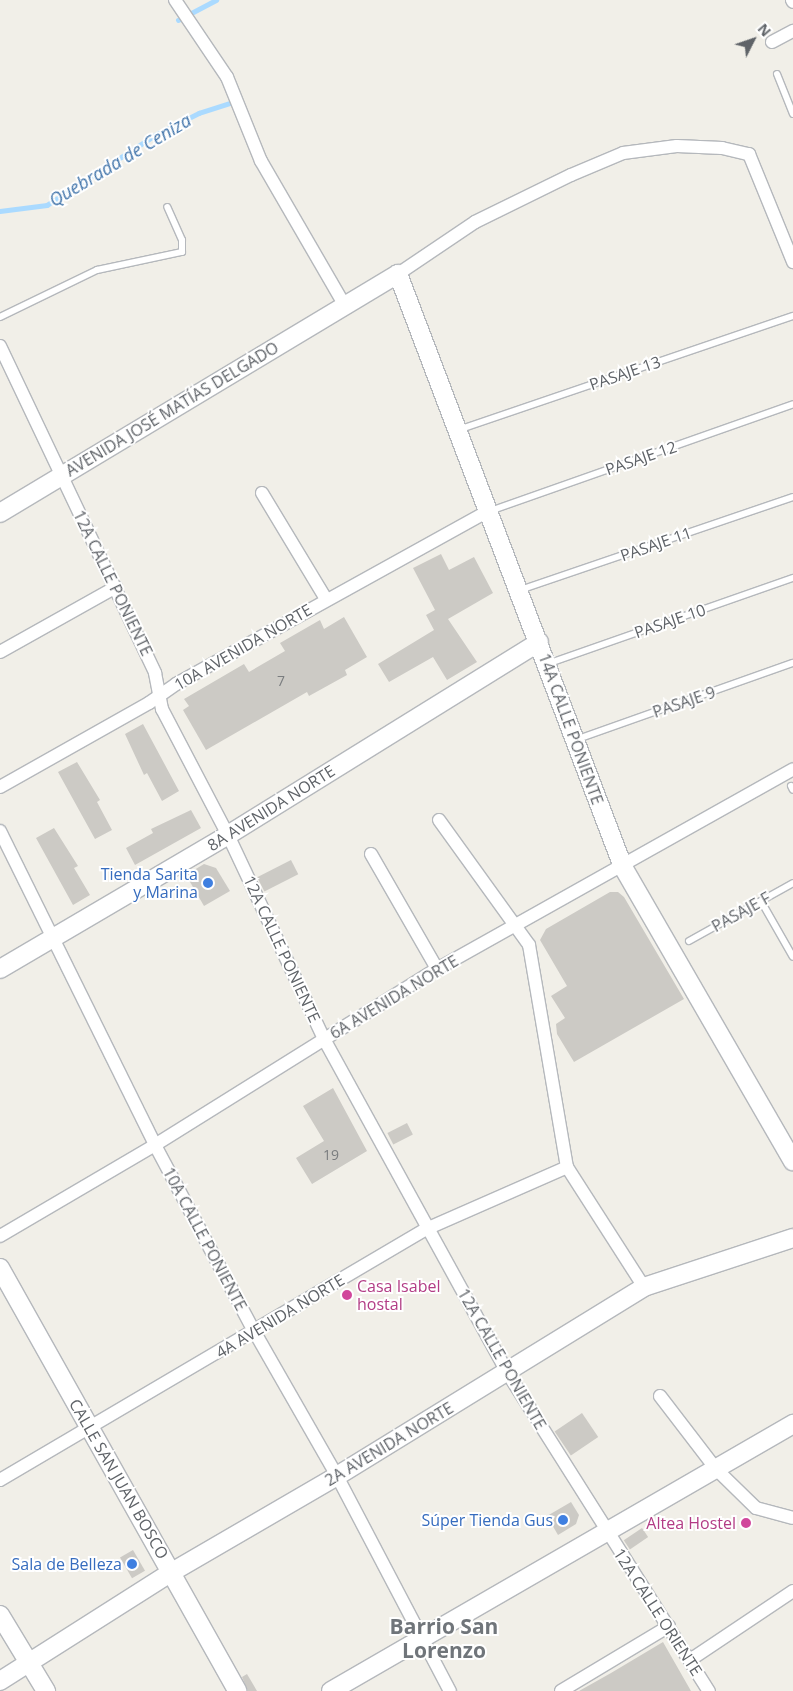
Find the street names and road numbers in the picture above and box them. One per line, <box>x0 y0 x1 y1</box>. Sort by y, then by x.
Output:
street label: AVENIDA JOSÉ MATÍAS DELGADO <box>62 338 282 480</box>
street label: PASAJE 13 <box>587 352 663 394</box>
street label: PASAJE 12 <box>603 437 679 479</box>
street label: 12A CALLE PONIENTE <box>69 507 157 659</box>
street label: PASAJE 11 <box>618 523 694 565</box>
street label: 10A AVENIDA NORTE <box>171 600 315 694</box>
street label: PASAJE 10 <box>632 600 708 642</box>
street label: 14A CALLE PONIENTE <box>535 651 607 807</box>
street label: PASAJE 9 <box>650 682 718 722</box>
street label: 8A AVENIDA NORTE <box>204 761 338 855</box>
street label: 12A CALLE PONIENTE <box>240 873 324 1025</box>
street label: PASAJE F <box>708 888 774 936</box>
street label: 6A AVENIDA NORTE <box>326 951 462 1043</box>
street label: 10A CALLE PONIENTE <box>159 1164 251 1314</box>
street label: 4A AVENIDA NORTE <box>212 1270 348 1362</box>
street label: 12A CALLE PONIENTE <box>454 1285 550 1433</box>
street label: CALLE SAN JUAN BOSCO <box>65 1396 173 1562</box>
street label: 2A AVENIDA NORTE <box>321 1398 457 1490</box>
street label: 12A CALLE ORIENTE <box>610 1545 706 1679</box>

